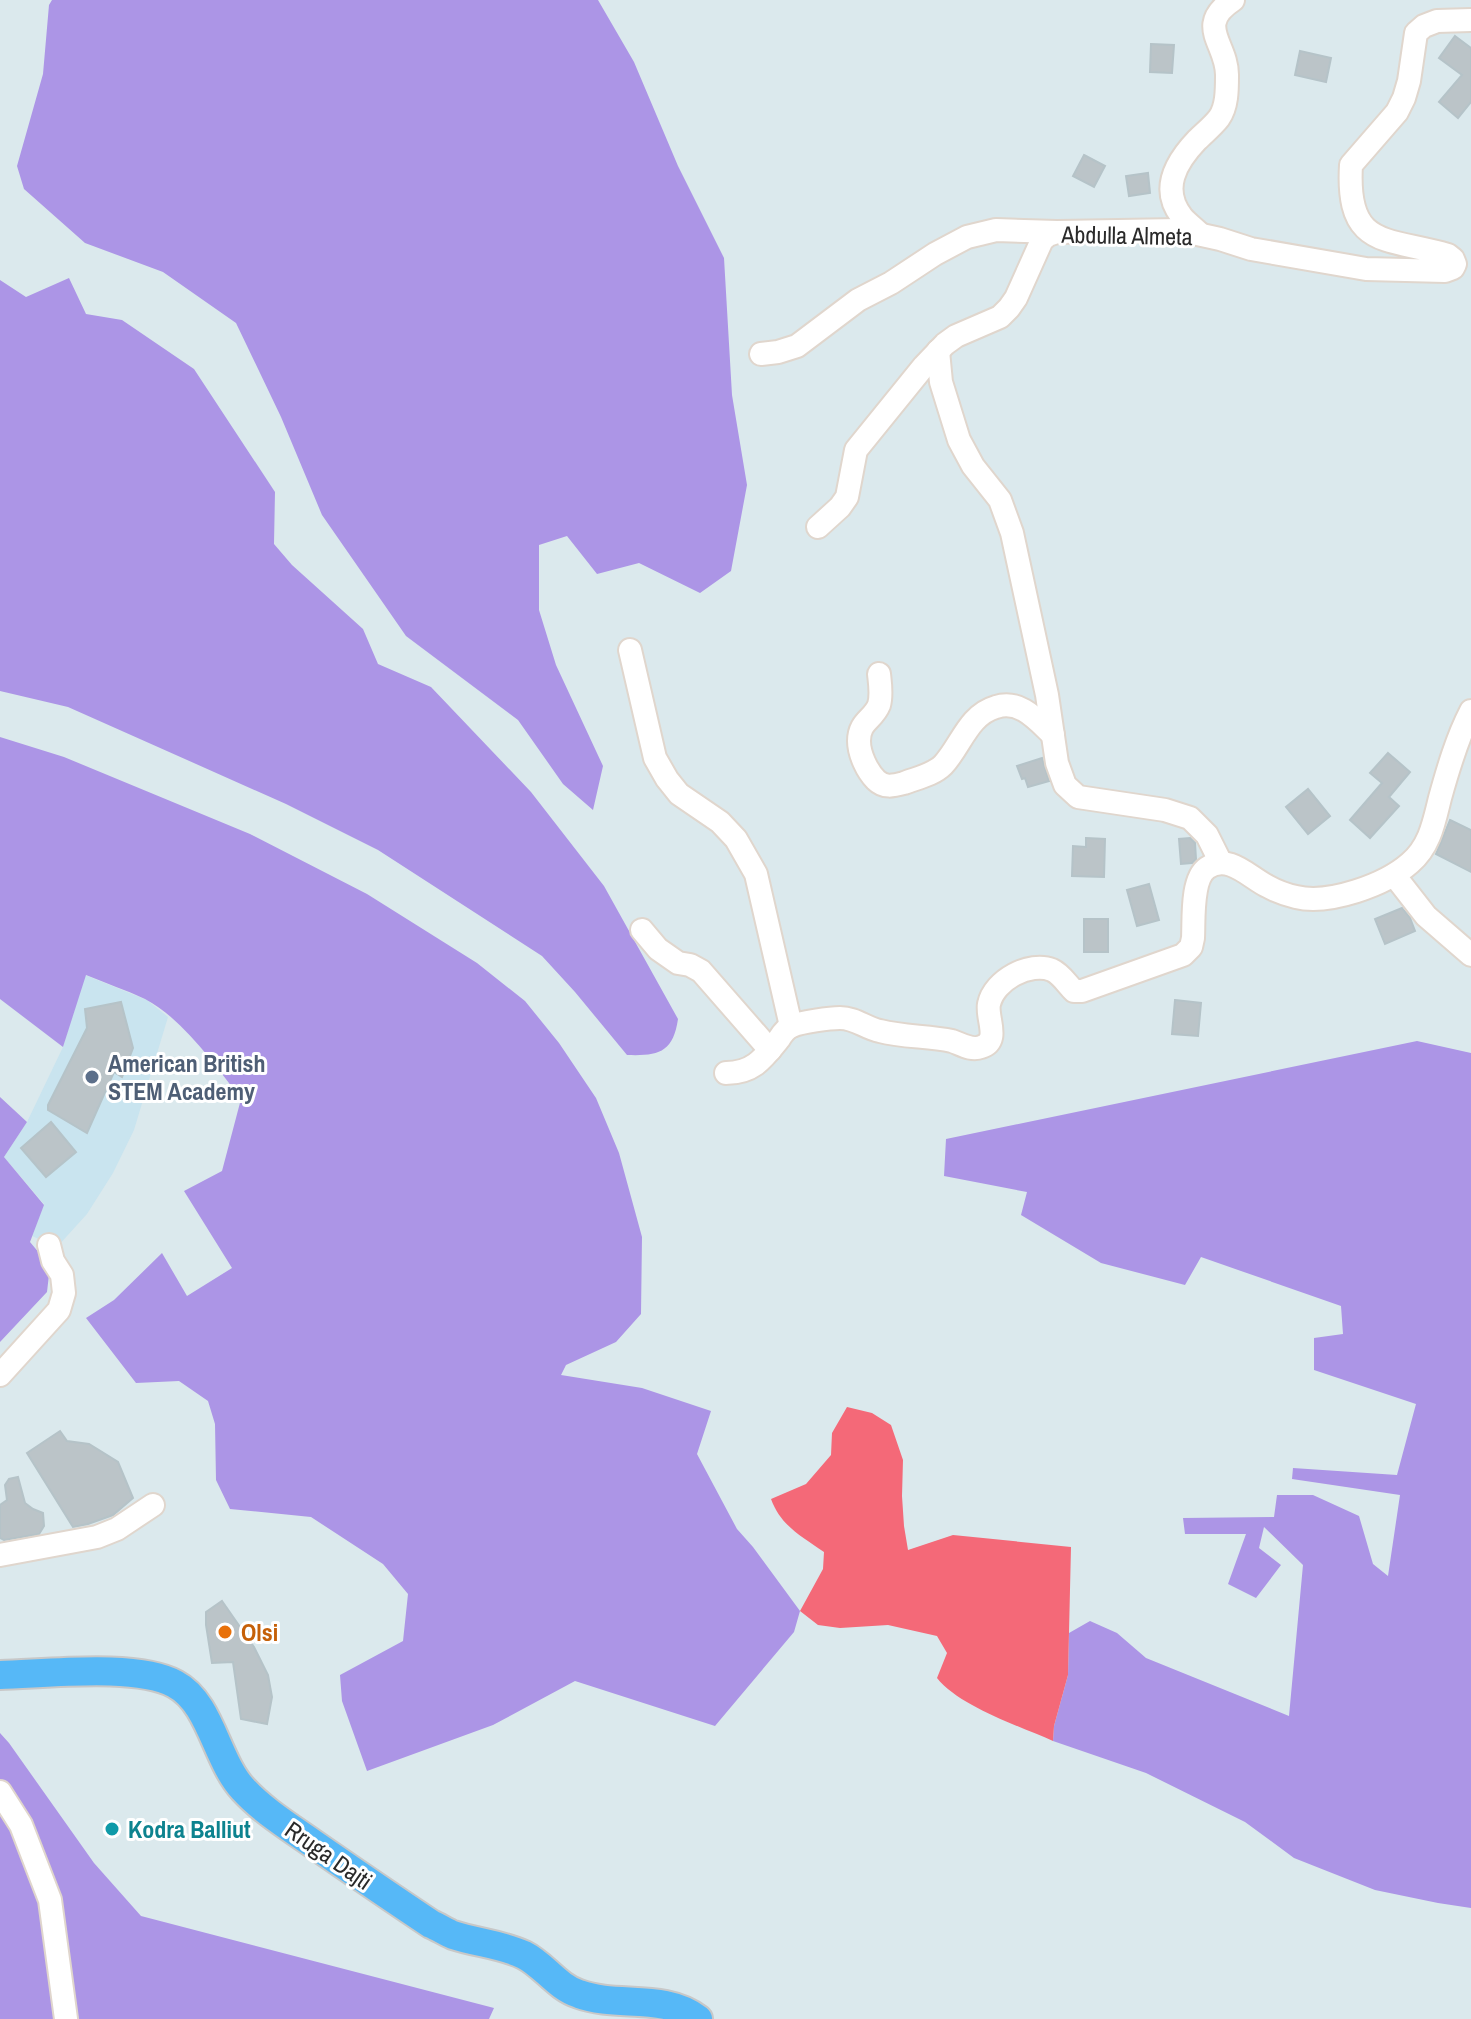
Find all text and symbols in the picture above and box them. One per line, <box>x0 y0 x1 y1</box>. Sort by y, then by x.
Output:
street label: Abdulla Almeta <box>1060 218 1193 252</box>
place label: American British STEM Academy <box>108 1047 266 1107</box>
marker: American British STEM Academy <box>83 1068 101 1086</box>
place label: Olsi <box>241 1616 278 1648</box>
marker: Olsi <box>216 1623 234 1641</box>
place label: Kodra Balliut <box>128 1813 251 1845</box>
street label: Rruga Dajti <box>279 1813 379 1897</box>
marker: Kodra Balliut <box>103 1820 121 1838</box>

